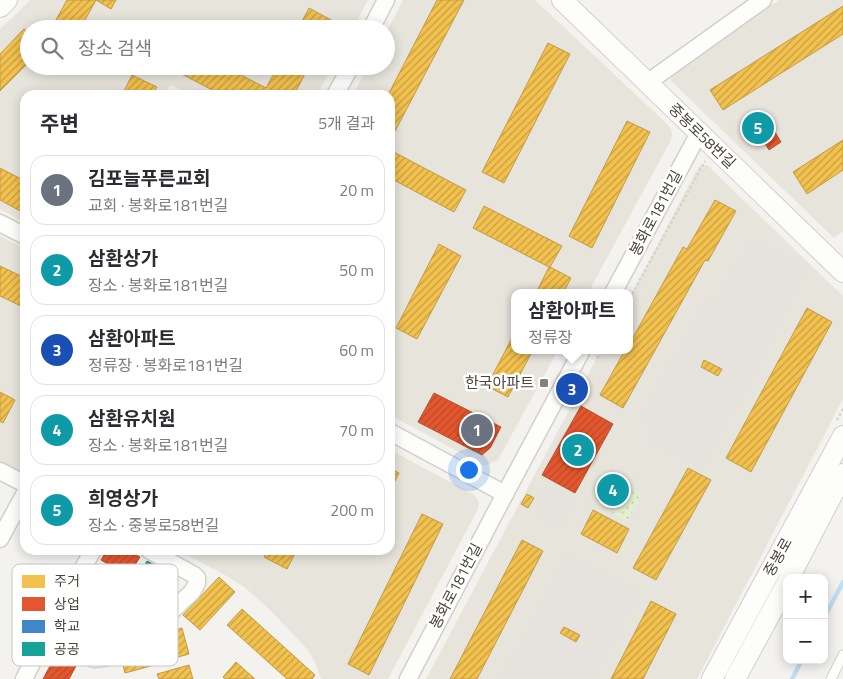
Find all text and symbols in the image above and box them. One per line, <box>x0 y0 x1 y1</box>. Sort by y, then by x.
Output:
search box <box>20 20 395 75</box>
text: 장소 검색 <box>78 33 152 62</box>
icon: search <box>38 34 66 62</box>
street label: 중봉로58번길 <box>663 98 741 174</box>
text: 주변 <box>40 107 79 139</box>
pin: 5 <box>742 109 774 147</box>
text: 5개 결과 <box>318 111 375 135</box>
text: 김포늘푸른교회 <box>88 163 210 192</box>
street label: 봉화로181번길 <box>623 166 688 260</box>
text: 1 <box>53 178 61 202</box>
text: 20 m <box>339 178 374 202</box>
text: 교회 · 봉화로181번길 <box>88 193 228 217</box>
text: 삼환상가 <box>88 243 158 272</box>
text: 2 <box>53 258 61 282</box>
text: 50 m <box>339 258 374 282</box>
text: 장소 · 봉화로181번길 <box>88 273 228 297</box>
popup <box>511 289 633 354</box>
text: 삼환아파트 <box>528 295 616 324</box>
text: 삼환아파트 <box>88 323 175 352</box>
text: 정류장 <box>528 325 572 349</box>
text: 3 <box>53 338 61 362</box>
text: 60 m <box>339 338 374 362</box>
text: 정류장 · 봉화로181번길 <box>88 353 243 377</box>
pin: 3 <box>556 370 588 408</box>
place label: 한국아파트 <box>465 371 534 394</box>
marker: 한국아파트 <box>538 377 550 389</box>
text: 삼환유치원 <box>88 403 175 432</box>
pin: 1 <box>461 411 493 449</box>
text: 4 <box>53 418 61 442</box>
text: 70 m <box>339 418 374 442</box>
pin: 2 <box>562 431 594 469</box>
text: 장소 · 봉화로181번길 <box>88 433 228 457</box>
your location <box>456 457 482 483</box>
pin: 4 <box>597 471 629 509</box>
text: 희영상가 <box>88 483 158 512</box>
text: 5 <box>53 498 61 522</box>
text: 200 m <box>330 498 374 522</box>
text: 장소 · 중봉로58번길 <box>88 513 219 537</box>
street label: 중봉로 <box>757 533 798 580</box>
street label: 봉화로181번길 <box>423 539 488 633</box>
legend <box>12 564 178 666</box>
text: 주거 <box>54 570 80 591</box>
map controls <box>783 574 828 664</box>
button: + <box>783 574 828 619</box>
text: 상업 <box>54 593 80 614</box>
text: 학교 <box>54 615 80 636</box>
button: − <box>783 619 828 664</box>
text: 공공 <box>54 638 80 659</box>

